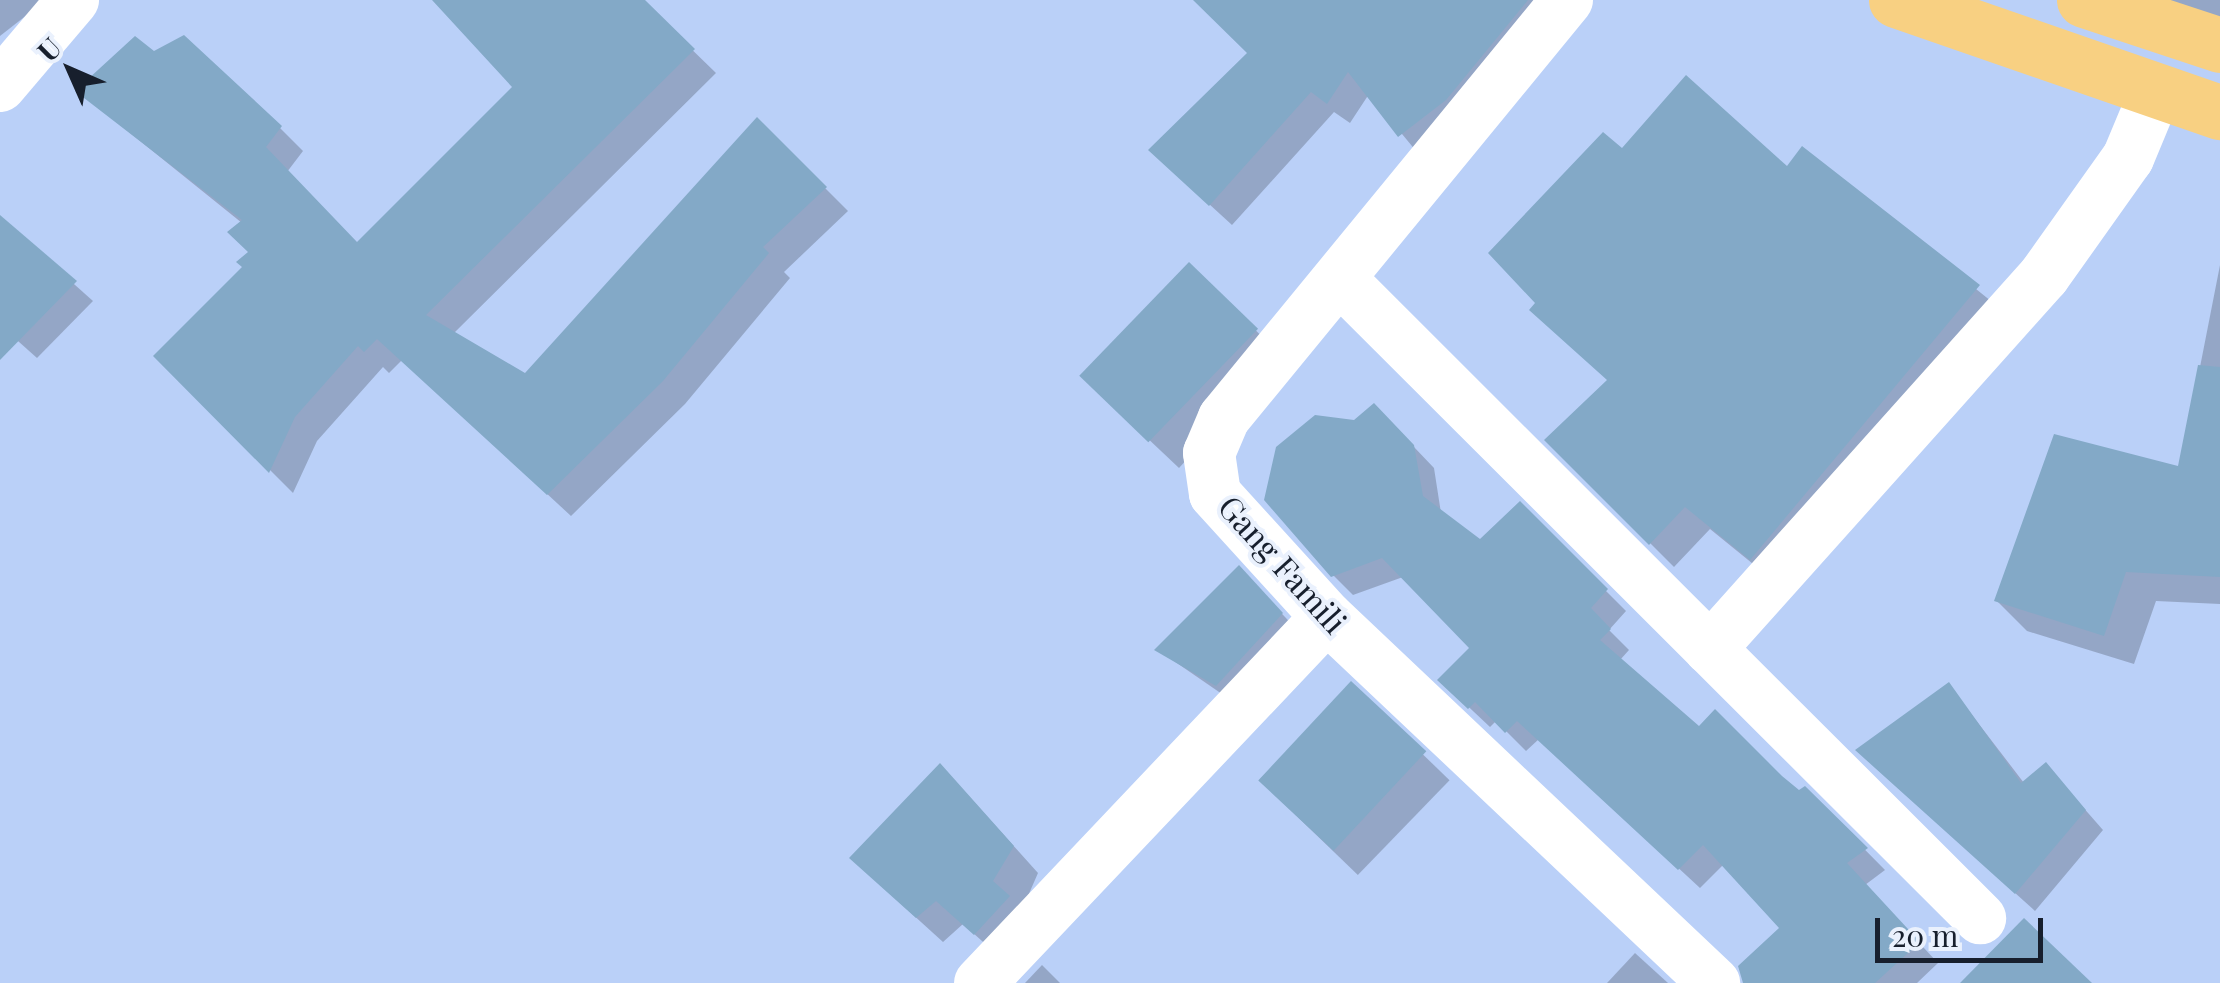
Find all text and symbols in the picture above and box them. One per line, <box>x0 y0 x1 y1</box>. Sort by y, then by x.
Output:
north arrow <box>20 20 120 120</box>
text: U <box>29 29 68 68</box>
street label: Gang Famili <box>1211 487 1355 641</box>
scale bar <box>1880 898 2048 960</box>
text: 20 m <box>1892 915 1958 955</box>

